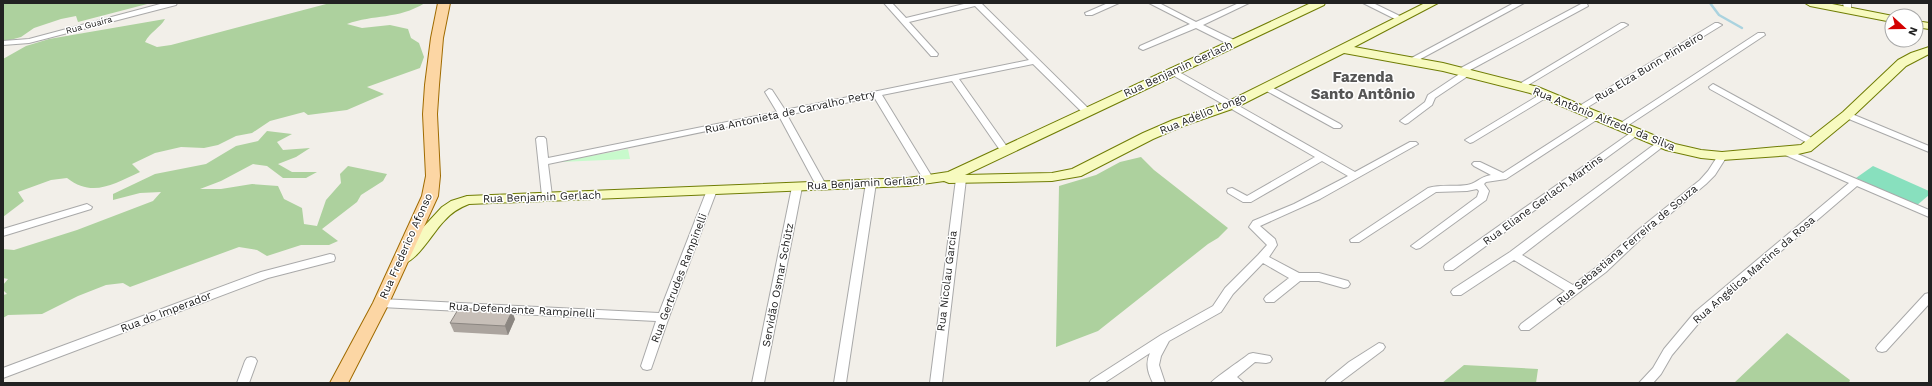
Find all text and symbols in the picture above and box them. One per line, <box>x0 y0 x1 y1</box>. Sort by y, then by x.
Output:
north arrow <box>1884 8 1924 48</box>
street label: Rua Guaíra <box>65 14 113 36</box>
text: N <box>1905 25 1920 38</box>
street label: Rua Elza Bunn Pinheiro <box>1592 29 1706 105</box>
street label: Rua Benjamin Gerlach <box>1122 38 1234 100</box>
district label: Fazenda Santo Antônio <box>1311 68 1415 103</box>
street label: Rua Antônio Alfredo da Silva <box>1531 84 1677 154</box>
street label: Rua Antonieta de Carvalho Petry <box>704 88 877 136</box>
street label: Rua Adélio Longo <box>1158 91 1248 137</box>
street label: Rua Eliane Gerlach Martins <box>1480 152 1606 248</box>
street label: Rua Benjamin Gerlach <box>806 173 926 193</box>
street label: Rua Sebastiana Ferreira de Souza <box>1554 182 1700 308</box>
street label: Rua Benjamin Gerlach <box>483 188 601 206</box>
street label: Rua Frederico Afonso <box>377 191 435 301</box>
street label: Rua Gertrudes Rampinelli <box>648 211 710 345</box>
street label: Rua Angélica Martins da Rosa <box>1690 213 1818 327</box>
street label: Servidão Osmar Schütz <box>760 222 796 348</box>
street label: Rua Nicolau Garcia <box>934 230 960 332</box>
street label: Rua do Imperador <box>119 288 214 335</box>
street label: Rua Defendente Rampinelli <box>448 300 596 320</box>

